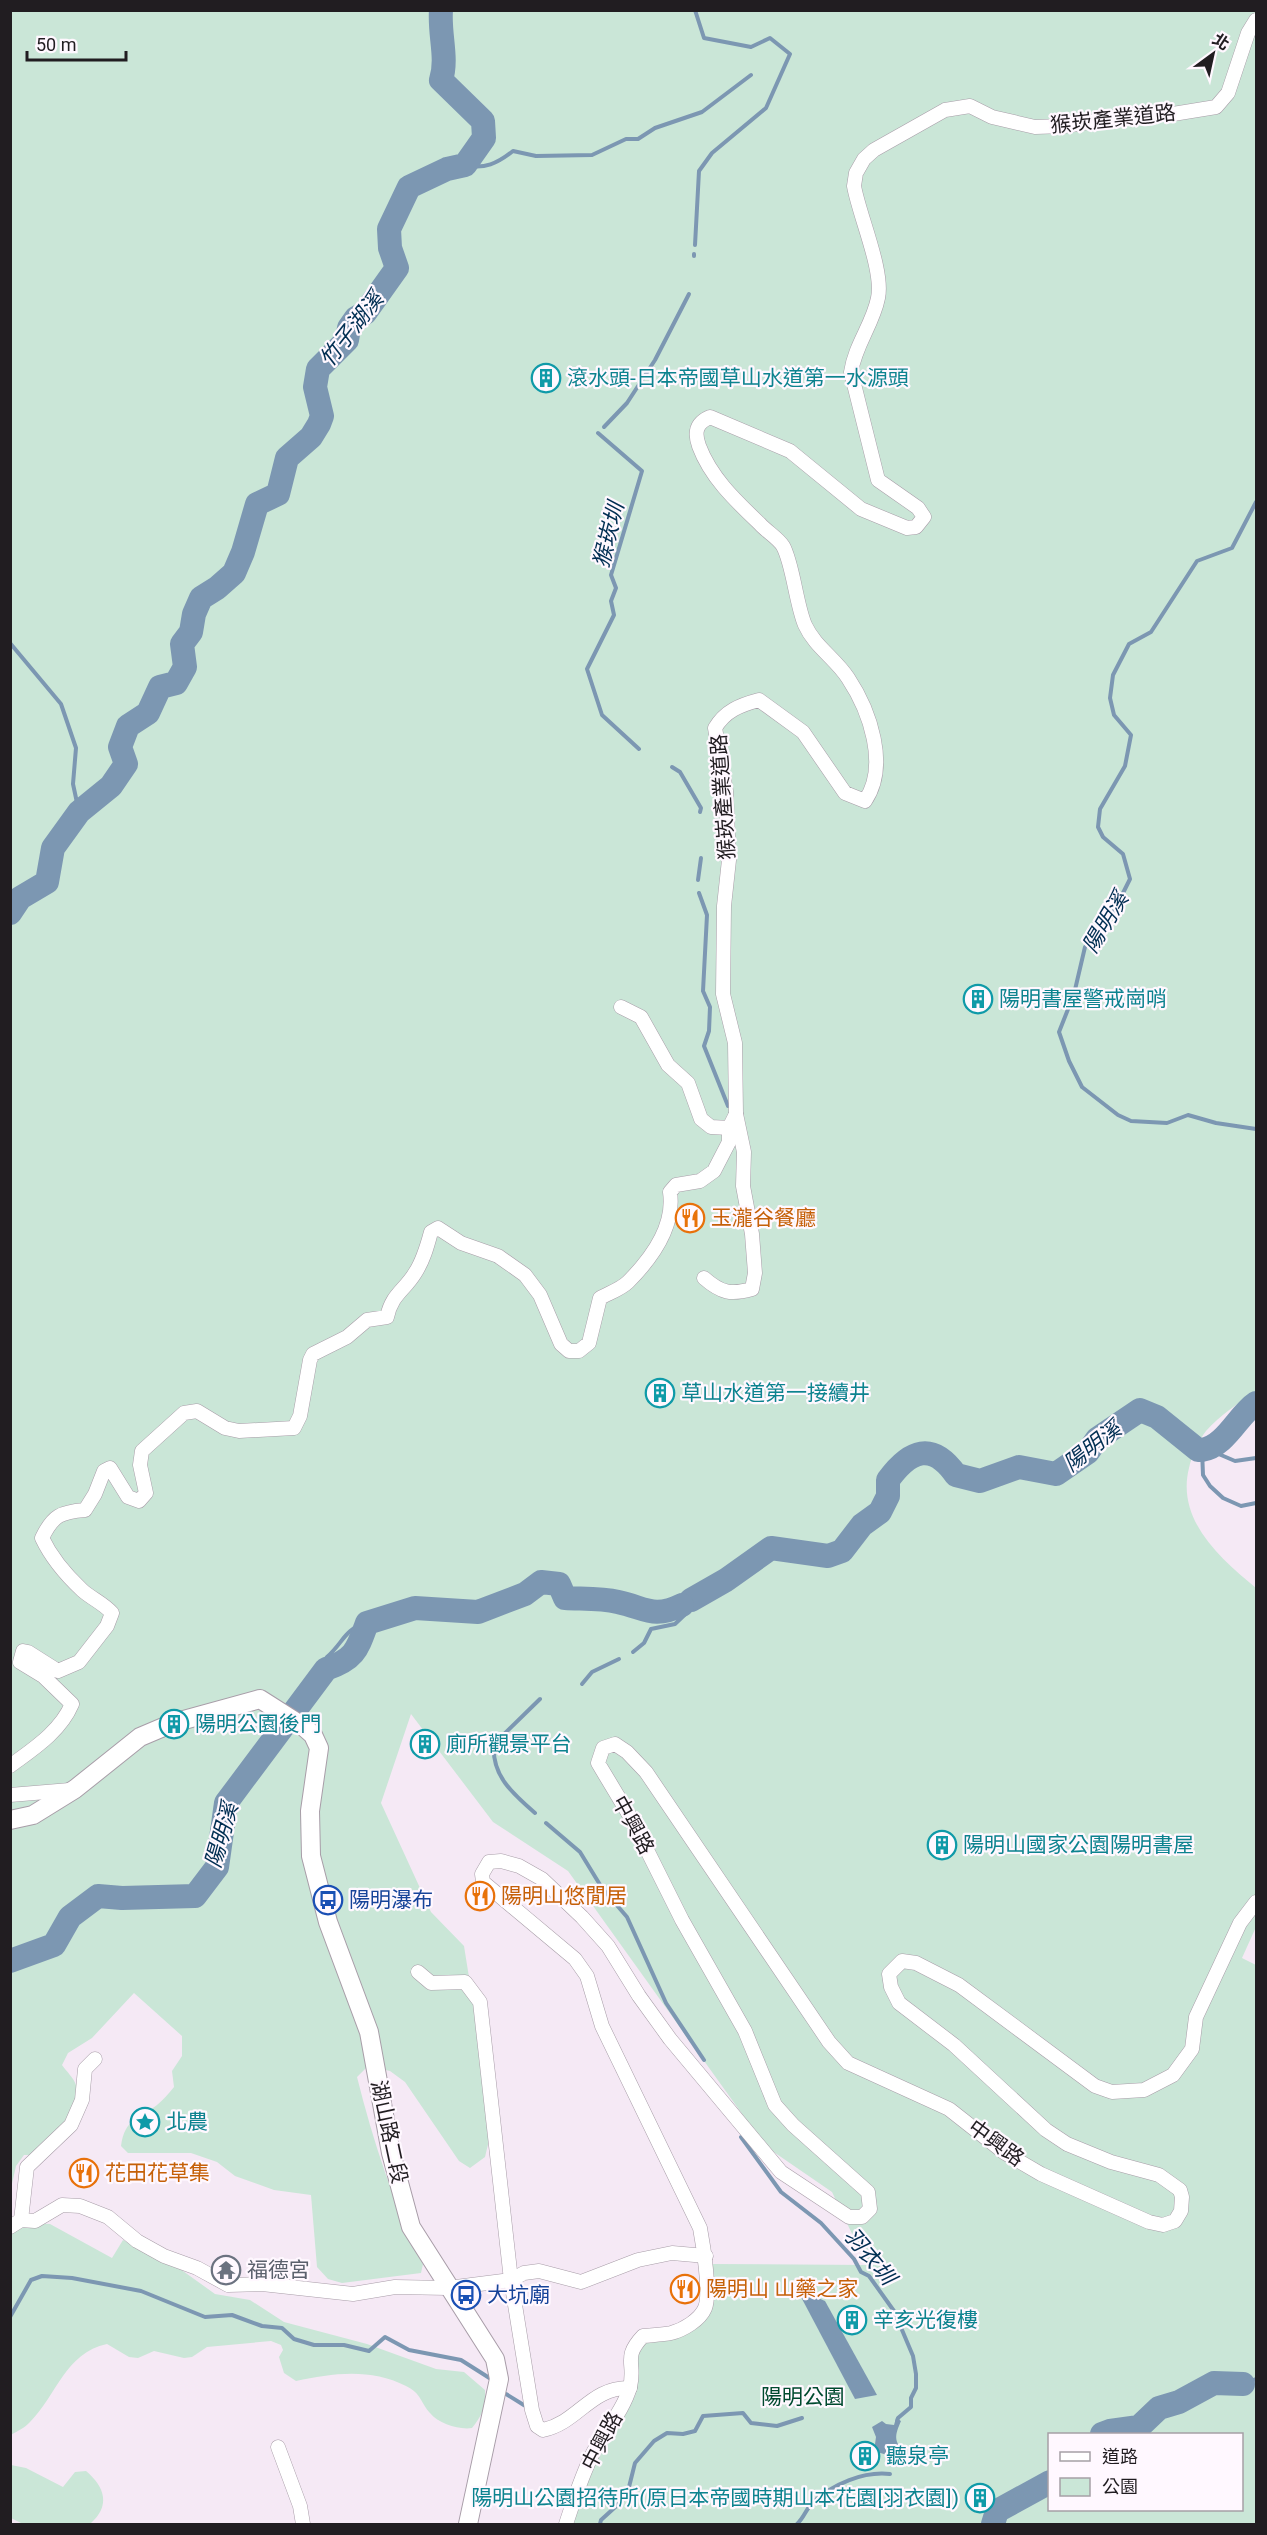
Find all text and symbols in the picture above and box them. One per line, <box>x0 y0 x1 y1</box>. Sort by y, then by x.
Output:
scale bar <box>27 24 126 62</box>
north arrow <box>1183 24 1243 84</box>
text: 北 <box>1209 30 1233 54</box>
text: 50 m <box>36 34 76 55</box>
street label: 猴崁產業道路 <box>1049 100 1177 138</box>
water label: 竹子湖溪 <box>314 285 390 372</box>
building icon: 滾水頭-日本帝國草山水道第一水源頭 <box>530 362 562 394</box>
place label: 滾水頭-日本帝國草山水道第一水源頭 <box>567 366 909 390</box>
water label: 猴崁圳 <box>588 497 629 570</box>
street label: 猴崁產業道路 <box>707 733 739 861</box>
water label: 陽明溪 <box>1078 885 1135 957</box>
building icon: 陽明書屋警戒崗哨 <box>962 983 994 1015</box>
place label: 陽明書屋警戒崗哨 <box>999 987 1167 1011</box>
restaurant icon: 玉瀧谷餐廳 <box>674 1202 706 1234</box>
place label: 玉瀧谷餐廳 <box>711 1206 816 1230</box>
building icon: 草山水道第一接續井 <box>644 1377 676 1409</box>
place label: 草山水道第一接續井 <box>681 1381 870 1405</box>
water label: 陽明溪 <box>1059 1414 1128 1477</box>
building icon: 陽明公園後門 <box>158 1708 190 1740</box>
place label: 陽明公園後門 <box>195 1712 321 1736</box>
building icon: 廁所觀景平台 <box>409 1728 441 1760</box>
place label: 廁所觀景平台 <box>446 1732 572 1756</box>
street label: 中興路 <box>607 1792 659 1858</box>
water label: 陽明溪 <box>200 1797 243 1870</box>
building icon: 陽明山國家公園陽明書屋 <box>926 1829 958 1861</box>
place label: 陽明山國家公園陽明書屋 <box>963 1833 1194 1857</box>
restaurant icon: 陽明山悠閒居 <box>464 1880 496 1912</box>
bus stop icon: 陽明瀑布 <box>312 1884 344 1916</box>
place label: 陽明山悠閒居 <box>501 1884 627 1908</box>
place label: 陽明瀑布 <box>349 1888 433 1912</box>
street label: 湖山路二段 <box>366 2078 412 2186</box>
place icon: 北農 <box>129 2106 161 2138</box>
place label: 北農 <box>166 2110 208 2134</box>
street label: 中興路 <box>963 2115 1029 2171</box>
restaurant icon: 花田花草集 <box>68 2157 100 2189</box>
place label: 花田花草集 <box>105 2161 210 2185</box>
water label: 羽衣圳 <box>839 2223 902 2292</box>
temple icon: 福德宮 <box>210 2254 242 2286</box>
place label: 福德宮 <box>247 2258 310 2282</box>
restaurant icon: 陽明山 山藥之家 <box>669 2273 701 2305</box>
place label: 陽明山 山藥之家 <box>706 2277 858 2301</box>
bus stop icon: 大坑廟 <box>450 2279 482 2311</box>
place label: 大坑廟 <box>487 2283 550 2307</box>
building icon: 辛亥光復樓 <box>836 2304 868 2336</box>
place label: 辛亥光復樓 <box>873 2308 978 2332</box>
park label: 陽明公園 <box>761 2385 845 2409</box>
street label: 中興路 <box>577 2408 627 2474</box>
legend <box>1048 2433 1243 2511</box>
building icon: 聽泉亭 <box>849 2440 881 2472</box>
place label: 聽泉亭 <box>886 2444 949 2468</box>
text: 道路 <box>1102 2446 1138 2467</box>
text: 公園 <box>1102 2476 1138 2497</box>
building icon: 陽明山公園招待所(原日本帝國時期山本花園[羽衣園]) <box>964 2482 996 2514</box>
place label: 陽明山公園招待所(原日本帝國時期山本花園[羽衣園]) <box>471 2486 959 2510</box>

